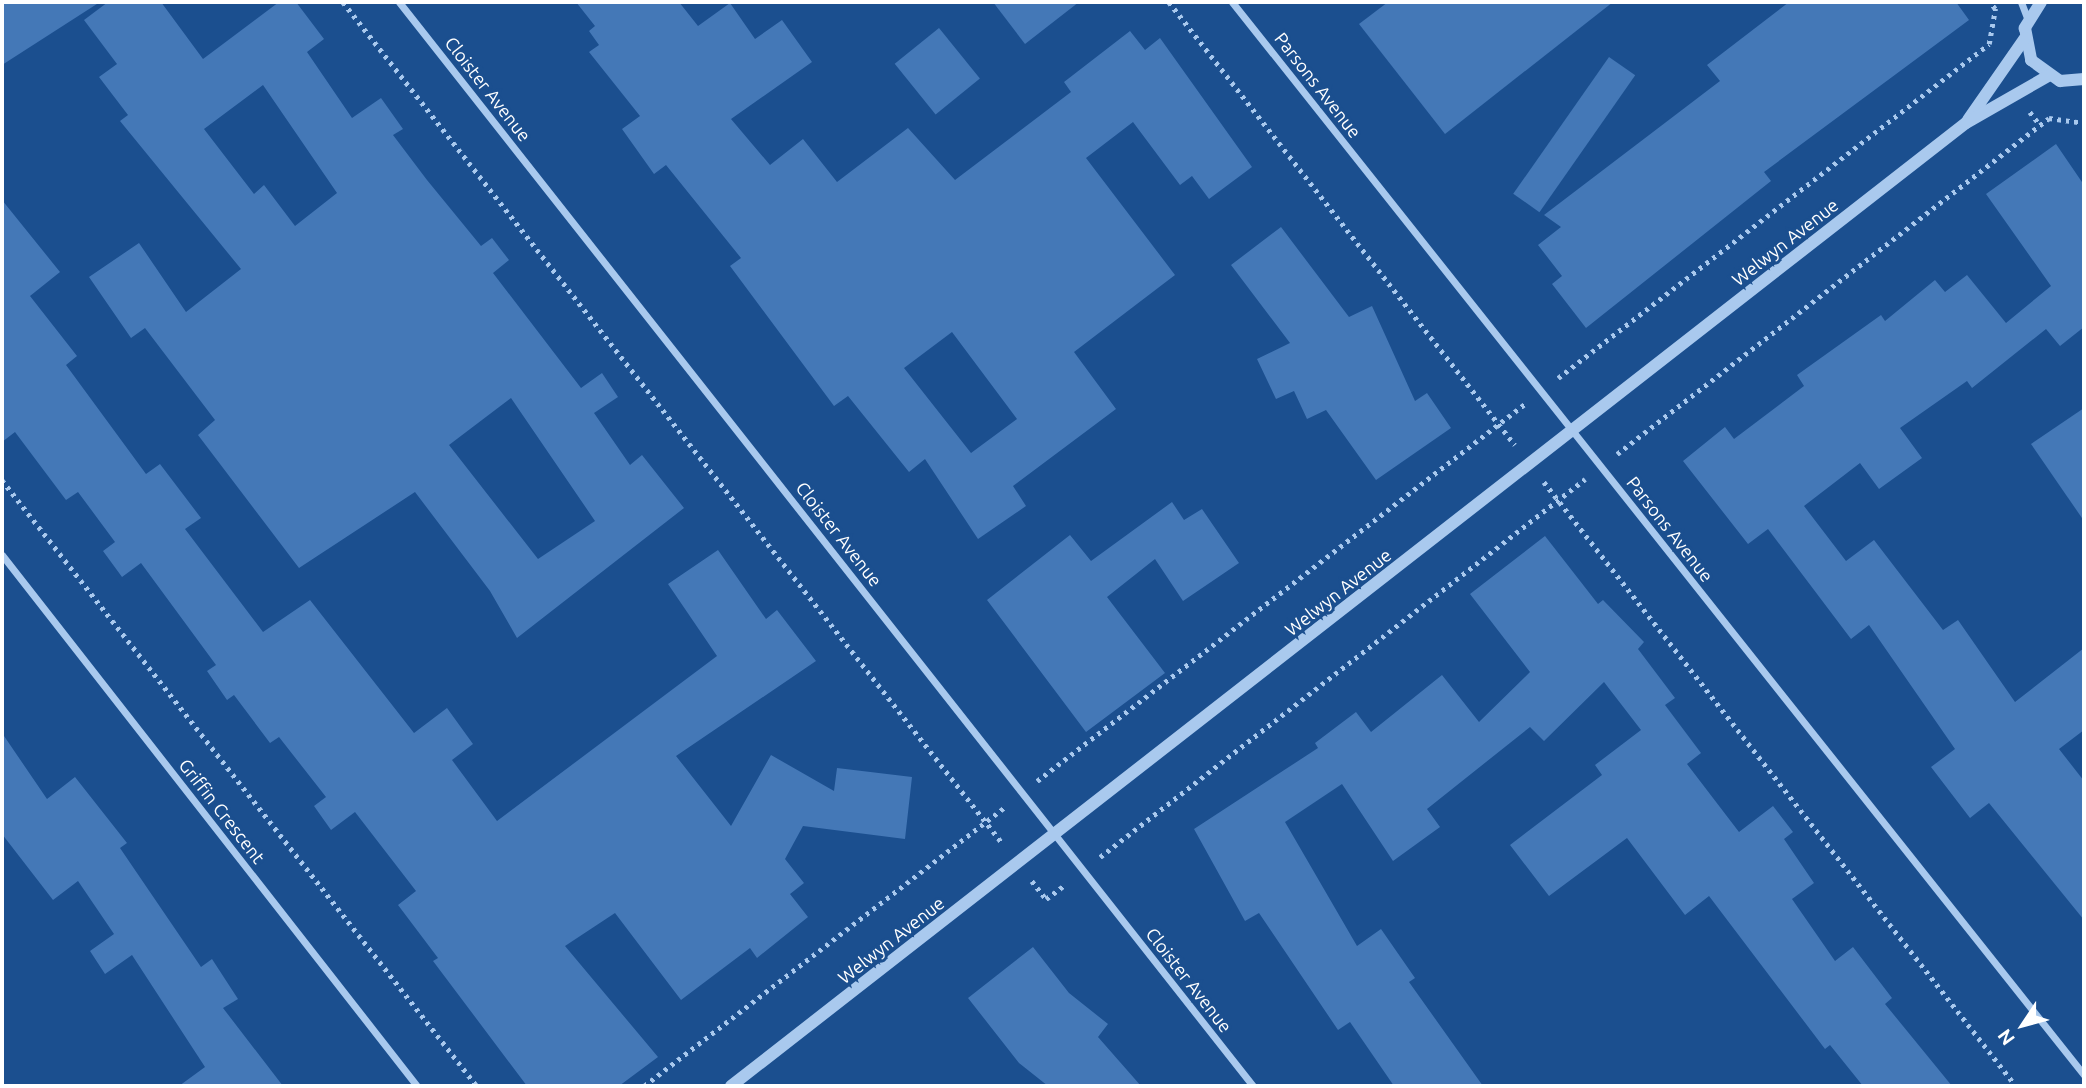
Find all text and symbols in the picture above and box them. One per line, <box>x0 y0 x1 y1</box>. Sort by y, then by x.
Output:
street label: Parsons Avenue <box>1270 28 1366 142</box>
street label: Cloister Avenue <box>440 32 536 146</box>
street label: Welwyn Avenue <box>1728 194 1842 290</box>
street label: Parsons Avenue <box>1622 472 1718 586</box>
street label: Cloister Avenue <box>791 477 887 591</box>
street label: Welwyn Avenue <box>1281 544 1395 640</box>
street label: Griffin Crescent <box>174 754 270 868</box>
street label: Welwyn Avenue <box>834 892 948 988</box>
street label: Cloister Avenue <box>1141 923 1237 1037</box>
north arrow <box>1988 990 2058 1060</box>
text: N <box>1993 1025 2019 1050</box>

